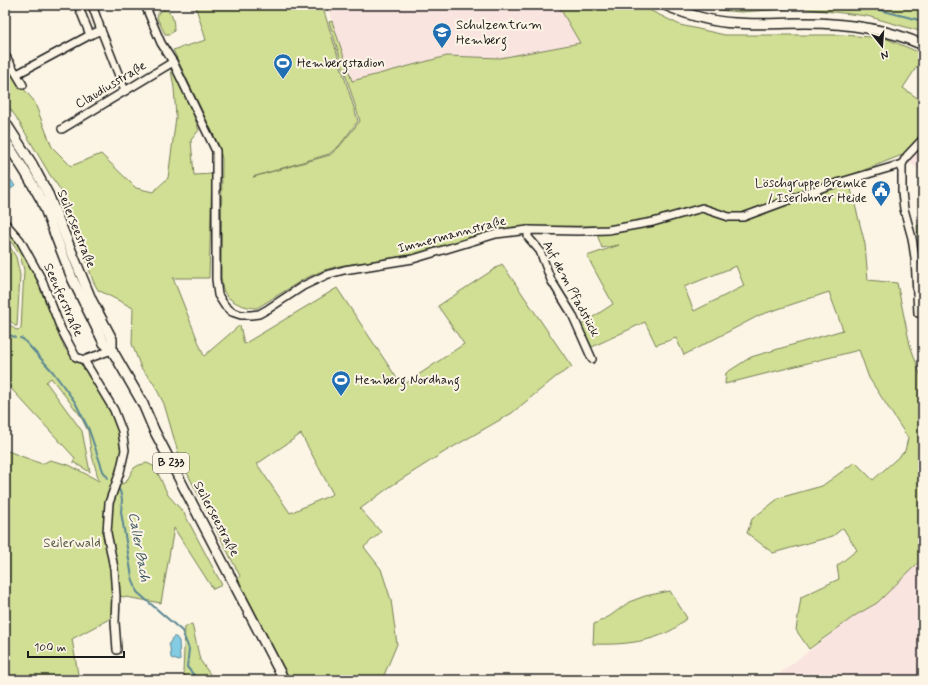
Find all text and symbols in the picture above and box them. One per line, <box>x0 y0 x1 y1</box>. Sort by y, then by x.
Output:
place label: Schulzentrum Hemberg <box>456 17 542 51</box>
school or university icon: Schulzentrum Hemberg <box>431 21 453 49</box>
north arrow <box>862 26 902 66</box>
text: N <box>879 47 890 62</box>
sports icon: Hembergstadion <box>272 52 294 80</box>
place label: Hembergstadion <box>297 55 385 74</box>
street label: Claudiusstraße <box>72 57 150 113</box>
place label: Löschgruppe Bremke / Iserlohner Heide <box>755 175 867 207</box>
public building icon: Löschgruppe Bremke / Iserlohner Heide <box>870 179 892 207</box>
street label: Seilerseestraße <box>53 187 99 271</box>
street label: Immermannstraße <box>396 212 508 258</box>
street label: Auf dem Pfadstück <box>538 238 604 341</box>
street label: Seeuferstraße <box>39 261 87 339</box>
sports icon: Hemberg Nordhang <box>330 369 352 397</box>
place label: Hemberg Nordhang <box>355 372 460 391</box>
road number: B 233 <box>153 453 189 473</box>
street label: Seilerseestraße <box>189 478 243 560</box>
water label: Caller Bach <box>124 511 154 584</box>
park label: Seilerwald <box>43 535 101 552</box>
scale bar <box>28 633 124 659</box>
text: 100 m <box>34 640 66 656</box>

